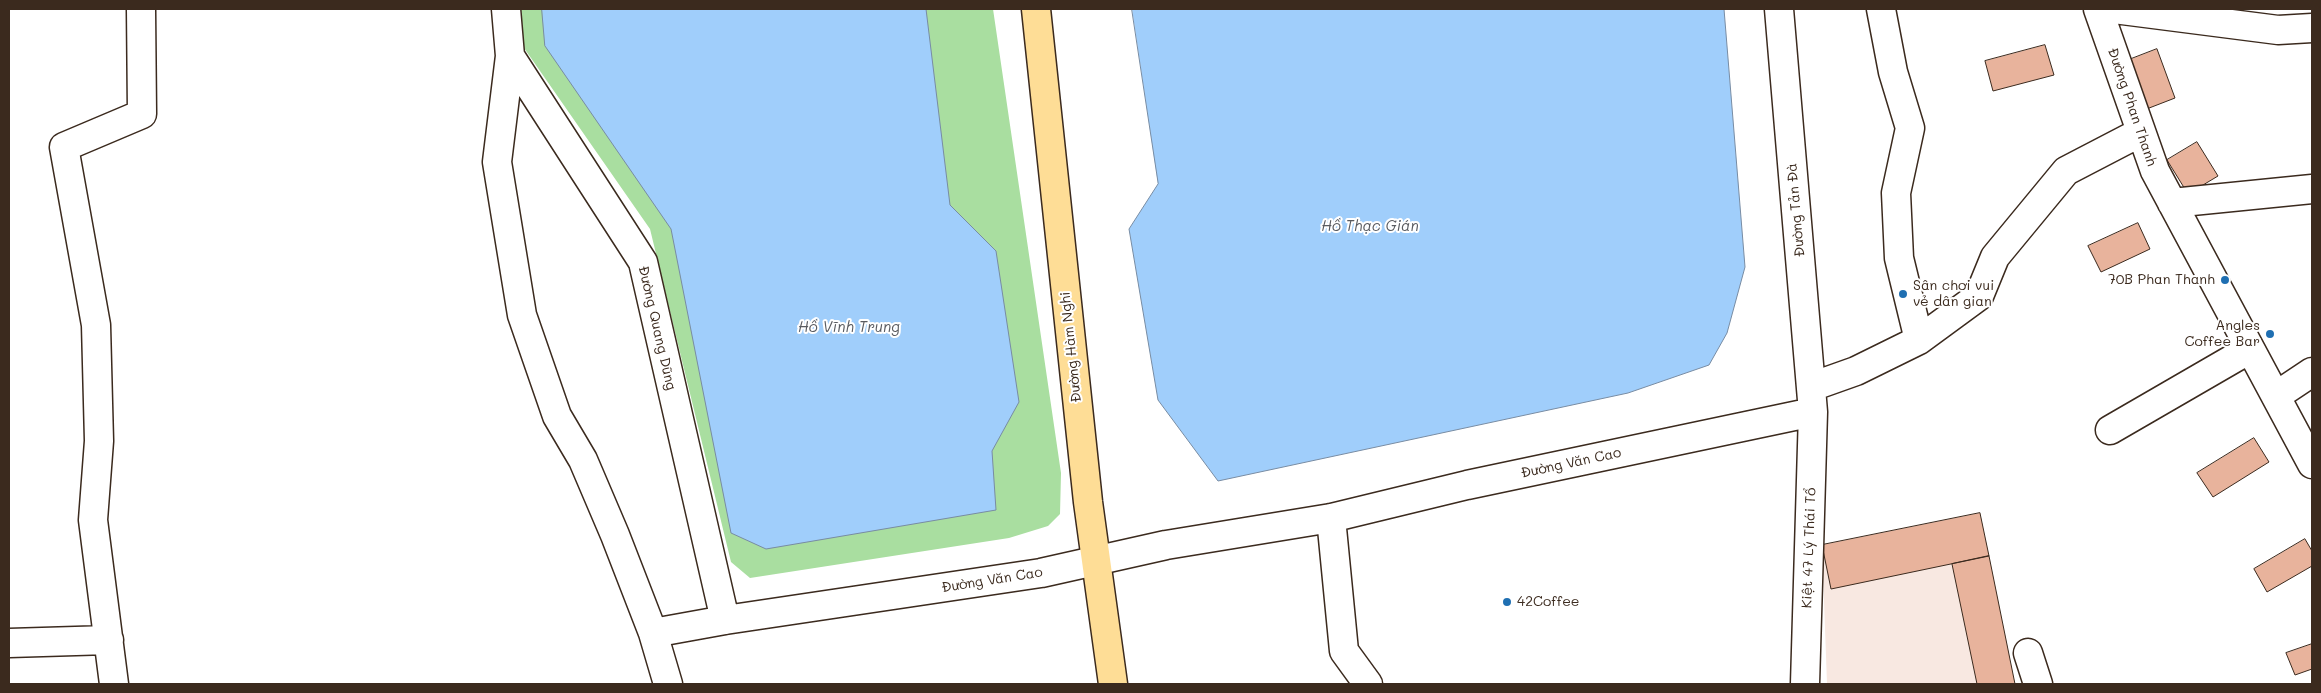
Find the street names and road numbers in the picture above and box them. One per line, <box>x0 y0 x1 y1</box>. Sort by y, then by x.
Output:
street label: Đường Phan Thanh <box>2104 46 2160 168</box>
street label: Đường Tản Đà <box>1784 162 1808 258</box>
street label: Đường Quang Dũng <box>635 264 679 392</box>
street label: Đường Hàm Nghi <box>1057 291 1085 403</box>
street label: Đường Văn Cao <box>1519 444 1623 482</box>
street label: Kiệt 47 Lý Thái Tổ <box>1798 487 1820 609</box>
street label: Đường Văn Cao <box>940 564 1044 596</box>

